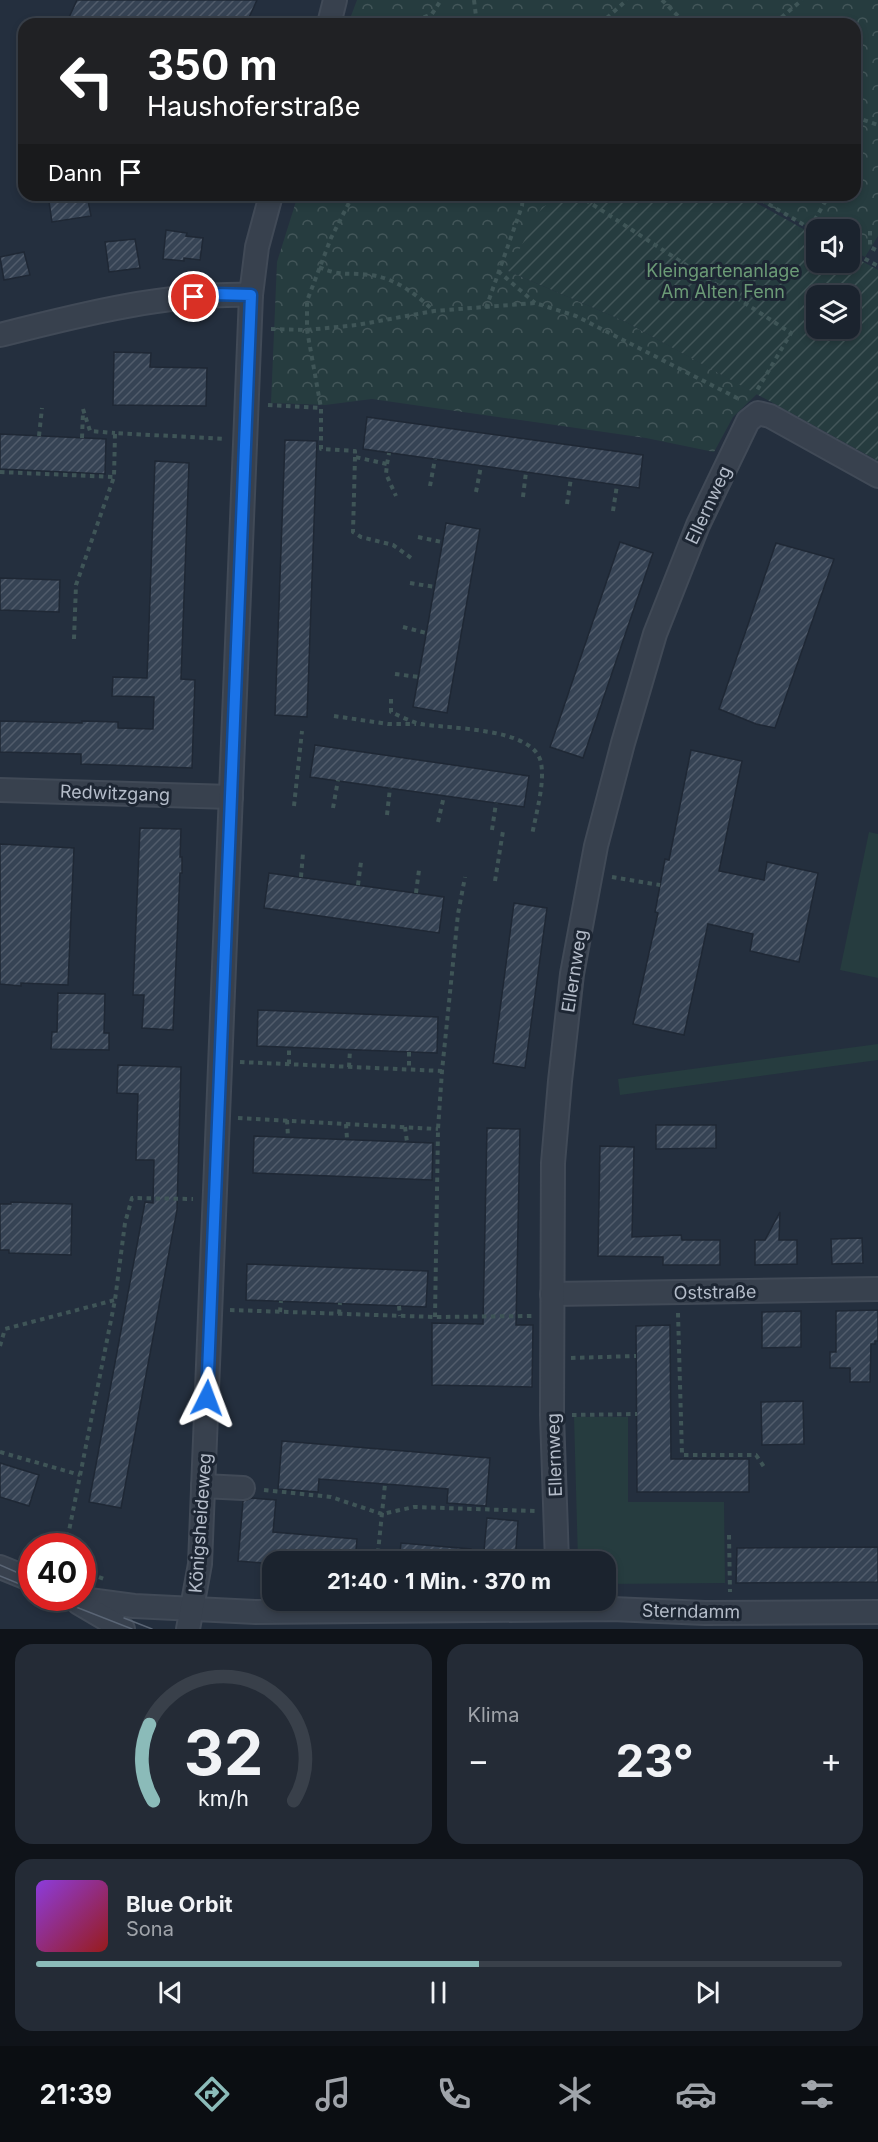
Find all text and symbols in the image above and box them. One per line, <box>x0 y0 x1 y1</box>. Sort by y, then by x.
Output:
text: 350 m <box>147 39 278 90</box>
icon: left <box>48 42 126 120</box>
text: Haushoferstraße <box>147 90 361 123</box>
icon: arrive <box>114 156 147 189</box>
text: Dann <box>48 160 102 186</box>
map controls <box>806 219 860 339</box>
button: sound <box>806 219 860 273</box>
park label: Kleingartenanlage Am Alten Fenn <box>646 260 800 302</box>
pin <box>168 271 219 322</box>
icon: arrive <box>177 280 210 313</box>
button: layers <box>806 285 860 339</box>
street label: Ellernweg <box>681 463 735 547</box>
street label: Redwitzgang <box>60 781 170 805</box>
street label: Ellernweg <box>557 928 591 1014</box>
street label: Oststraße <box>673 1281 757 1303</box>
position arrow <box>175 1366 239 1430</box>
street label: Ellernweg <box>542 1413 566 1497</box>
street label: Königsheideweg <box>185 1452 215 1594</box>
speed limit sign: 40 <box>18 1533 96 1611</box>
text: 21:40 · 1 Min. · 370 m <box>327 1568 551 1594</box>
street label: Sterndamm <box>642 1600 740 1622</box>
text: Klima <box>468 1703 519 1727</box>
text: 32 <box>183 1715 263 1790</box>
text: 23° <box>616 1733 694 1788</box>
text: − <box>468 1740 489 1780</box>
text: + <box>820 1740 842 1780</box>
text: km/h <box>198 1785 249 1811</box>
text: Blue Orbit <box>126 1891 233 1917</box>
text: Sona <box>126 1917 174 1941</box>
icon: previous <box>154 1976 187 2009</box>
icon: pause <box>422 1976 455 2009</box>
icon: next <box>691 1976 724 2009</box>
icon: directions <box>191 2073 233 2115</box>
icon: music <box>312 2073 354 2115</box>
icon: phone <box>433 2073 475 2115</box>
icon: climate <box>554 2073 596 2115</box>
icon: car <box>675 2073 717 2115</box>
icon: filters <box>796 2073 838 2115</box>
text: 21:39 <box>40 2078 112 2111</box>

